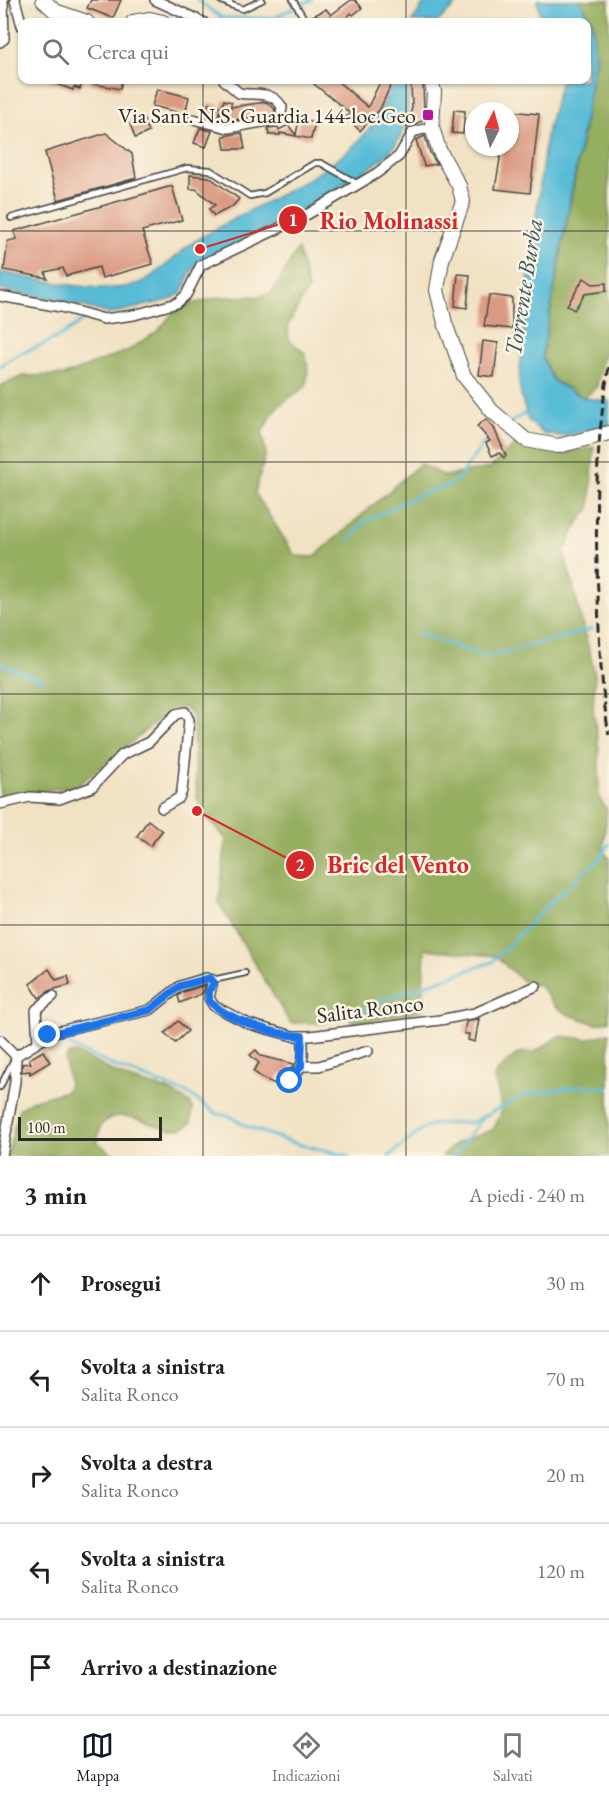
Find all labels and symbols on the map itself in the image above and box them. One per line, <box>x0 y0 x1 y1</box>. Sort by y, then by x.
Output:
place label: Via Sant. N.S. Guardia 144-loc.Geo <box>118 101 416 130</box>
north arrow <box>465 102 519 156</box>
marker: Via Sant. N.S. Guardia 144-loc.Geo <box>421 108 435 122</box>
callout: Rio Molinassi <box>278 199 470 241</box>
text: Rio Molinassi <box>320 205 458 236</box>
text: 1 <box>288 208 298 231</box>
water label: Torrente Burba <box>497 216 549 358</box>
callout: Bric del Vento <box>285 844 481 886</box>
text: Bric del Vento <box>327 849 469 880</box>
text: 2 <box>295 853 305 876</box>
street label: Salita Ronco <box>315 988 425 1030</box>
route end <box>34 1021 60 1047</box>
route start <box>276 1067 302 1093</box>
scale bar <box>18 1114 162 1142</box>

